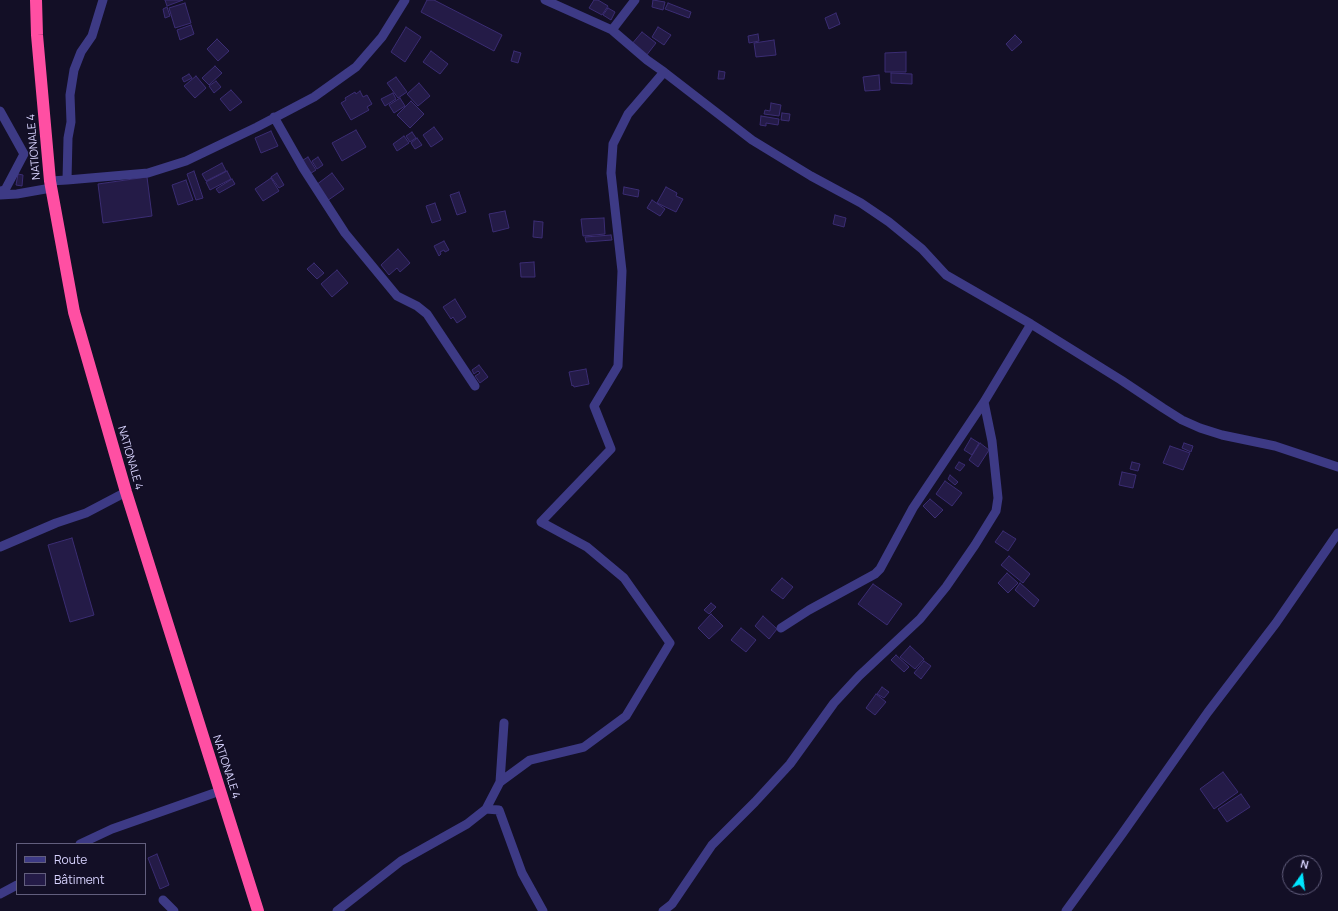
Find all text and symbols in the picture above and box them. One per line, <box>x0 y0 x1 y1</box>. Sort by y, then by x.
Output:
street label: NATIONALE 4 <box>25 114 43 180</box>
street label: NATIONALE 4 <box>115 424 145 492</box>
street label: NATIONALE 4 <box>210 734 242 800</box>
legend <box>16 843 146 895</box>
text: Route <box>54 851 87 868</box>
north arrow <box>1282 855 1322 895</box>
text: N <box>1299 856 1310 872</box>
text: Bâtiment <box>54 871 105 888</box>

